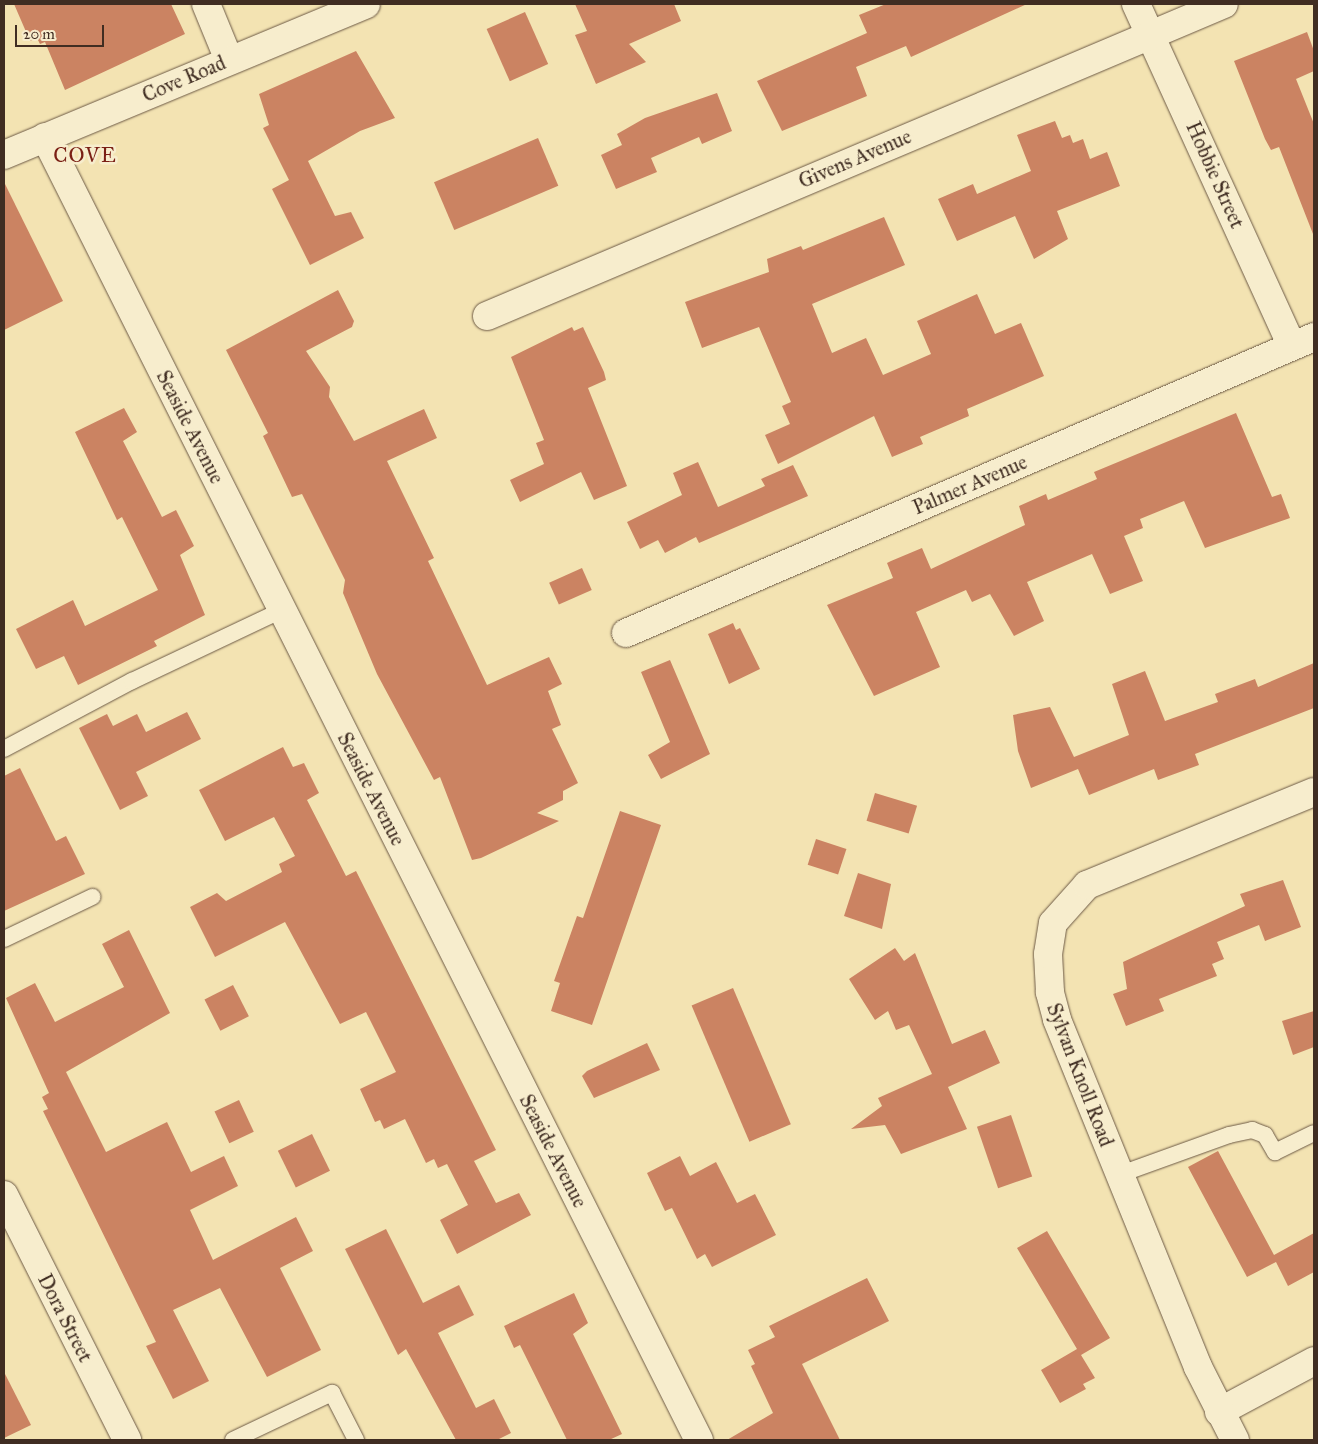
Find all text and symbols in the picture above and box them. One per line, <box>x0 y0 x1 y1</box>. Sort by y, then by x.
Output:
scale bar <box>18 15 106 47</box>
text: 20 m <box>23 25 55 43</box>
street label: Cove Road <box>139 51 229 107</box>
street label: Hobbie Street <box>1181 118 1249 232</box>
street label: Givens Avenue <box>795 125 915 193</box>
district label: COVE <box>53 142 117 168</box>
street label: Seaside Avenue <box>151 366 229 488</box>
street label: Palmer Avenue <box>909 450 1031 520</box>
street label: Seaside Avenue <box>332 728 410 850</box>
street label: Sylvan Knoll Road <box>1042 1000 1118 1150</box>
street label: Seaside Avenue <box>514 1090 592 1212</box>
street label: Dora Street <box>33 1270 97 1366</box>

